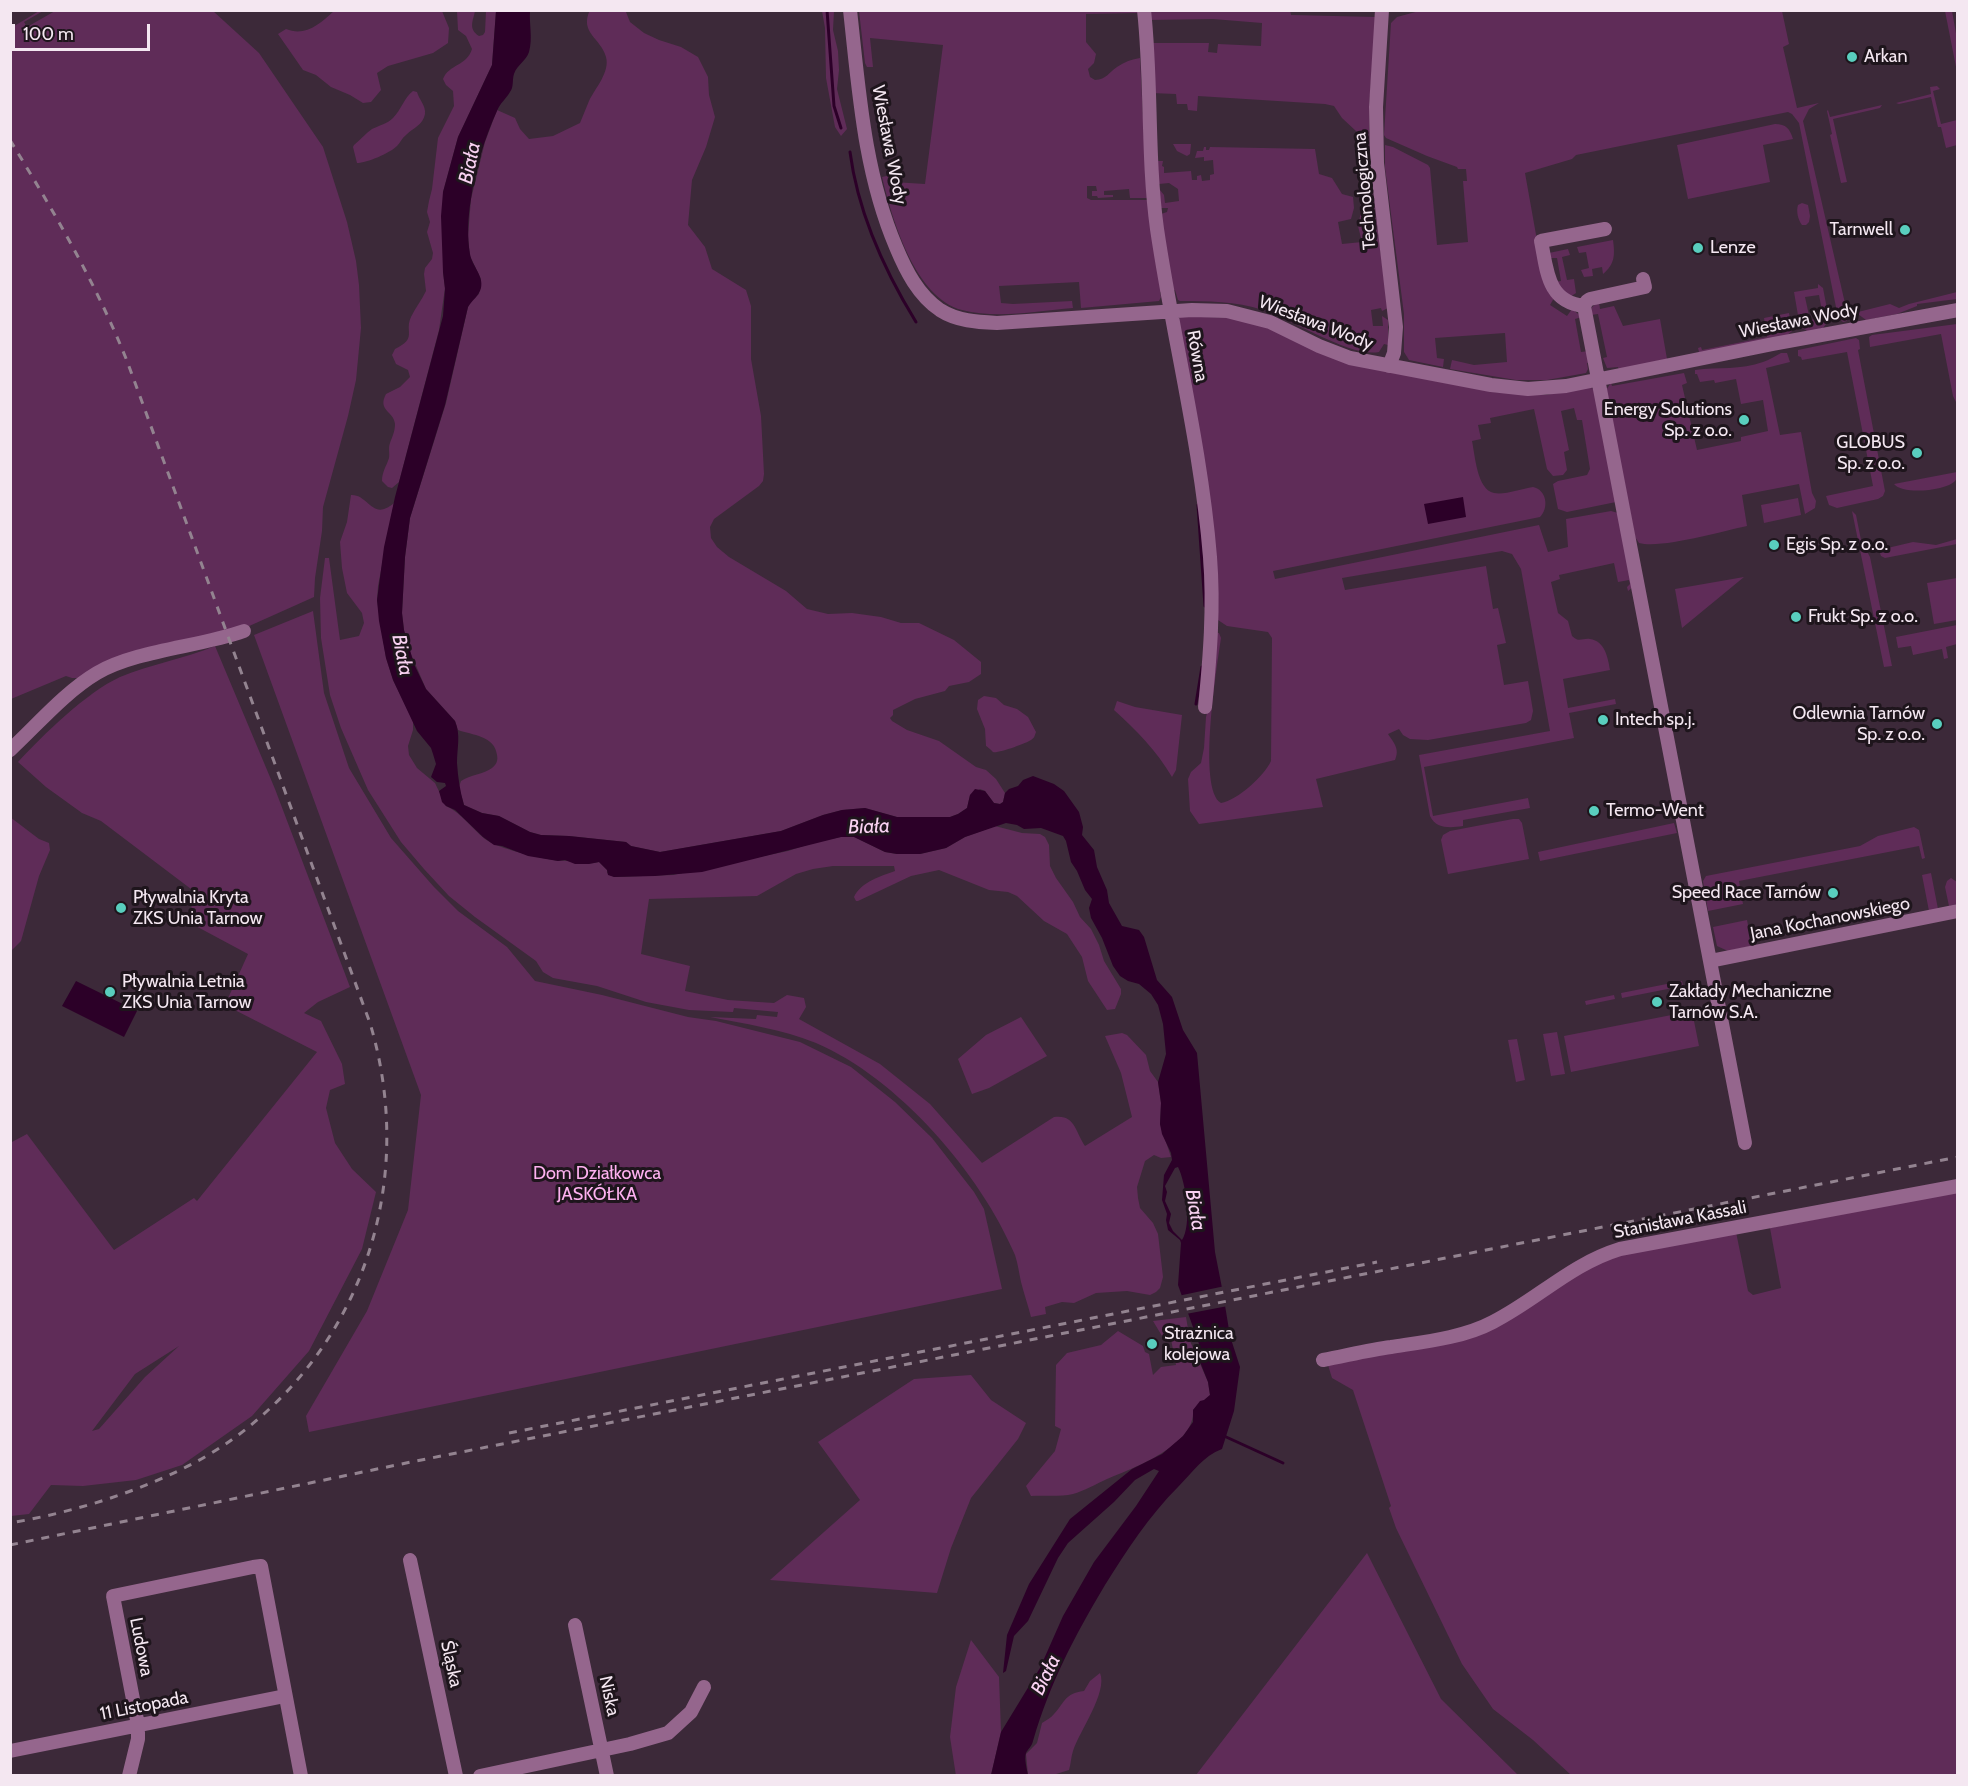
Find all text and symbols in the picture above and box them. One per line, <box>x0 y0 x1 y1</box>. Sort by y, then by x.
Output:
scale bar <box>15 12 153 50</box>
text: 100 m <box>23 23 74 45</box>
place label: Arkan <box>1864 46 1907 68</box>
marker: Arkan <box>1845 50 1859 64</box>
street label: Wiesława Wody <box>867 84 911 206</box>
street label: Technologiczna <box>1349 131 1381 251</box>
water label: Biała <box>454 140 486 186</box>
place label: Tarnwell <box>1830 219 1893 241</box>
marker: Tarnwell <box>1898 223 1912 237</box>
place label: Lenze <box>1710 237 1756 259</box>
marker: Lenze <box>1691 241 1705 255</box>
street label: Wiesława Wody <box>1256 291 1376 355</box>
street label: Wiesława Wody <box>1738 299 1860 343</box>
street label: Równa <box>1182 328 1212 384</box>
place label: Energy Solutions Sp. z o.o. <box>1604 399 1732 442</box>
marker: Energy Solutions Sp. z o.o. <box>1737 413 1751 427</box>
place label: GLOBUS Sp. z o.o. <box>1836 432 1905 474</box>
marker: GLOBUS Sp. z o.o. <box>1910 446 1924 460</box>
place label: Egis Sp. z o.o. <box>1786 534 1888 556</box>
marker: Egis Sp. z o.o. <box>1767 538 1781 552</box>
place label: Frukt Sp. z o.o. <box>1808 606 1918 628</box>
marker: Frukt Sp. z o.o. <box>1789 610 1803 624</box>
water label: Biała <box>386 632 418 678</box>
place label: Odlewnia Tarnów Sp. z o.o. <box>1793 703 1925 746</box>
place label: Intech sp.j. <box>1615 709 1695 731</box>
marker: Intech sp.j. <box>1596 713 1610 727</box>
marker: Odlewnia Tarnów Sp. z o.o. <box>1930 717 1944 731</box>
place label: Termo-Went <box>1606 800 1704 822</box>
marker: Termo-Went <box>1587 804 1601 818</box>
water label: Biała <box>848 814 890 840</box>
place label: Speed Race Tarnów <box>1672 882 1821 904</box>
marker: Speed Race Tarnów <box>1826 886 1840 900</box>
place label: Pływalnia Kryta ZKS Unia Tarnow <box>133 887 263 930</box>
street label: Jana Kochanowskiego <box>1748 893 1912 945</box>
marker: Pływalnia Kryta ZKS Unia Tarnow <box>114 901 128 915</box>
place label: Pływalnia Letnia ZKS Unia Tarnow <box>122 971 252 1014</box>
place label: Zakłady Mechaniczne Tarnów S.A. <box>1669 981 1831 1024</box>
marker: Pływalnia Letnia ZKS Unia Tarnow <box>103 985 117 999</box>
marker: Zakłady Mechaniczne Tarnów S.A. <box>1650 995 1664 1009</box>
park label: Dom Działkowca JASKÓŁKA <box>533 1163 661 1206</box>
water label: Biała <box>1180 1187 1210 1233</box>
street label: Stanisława Kassali <box>1612 1197 1748 1243</box>
place label: Strażnica kolejowa <box>1164 1323 1234 1366</box>
marker: Strażnica kolejowa <box>1145 1337 1159 1351</box>
street label: Ludowa <box>125 1616 157 1678</box>
street label: Śląska <box>436 1639 466 1689</box>
water label: Biała <box>1026 1651 1066 1699</box>
street label: Niska <box>594 1674 624 1718</box>
street label: 11 Listopada <box>98 1687 190 1725</box>

